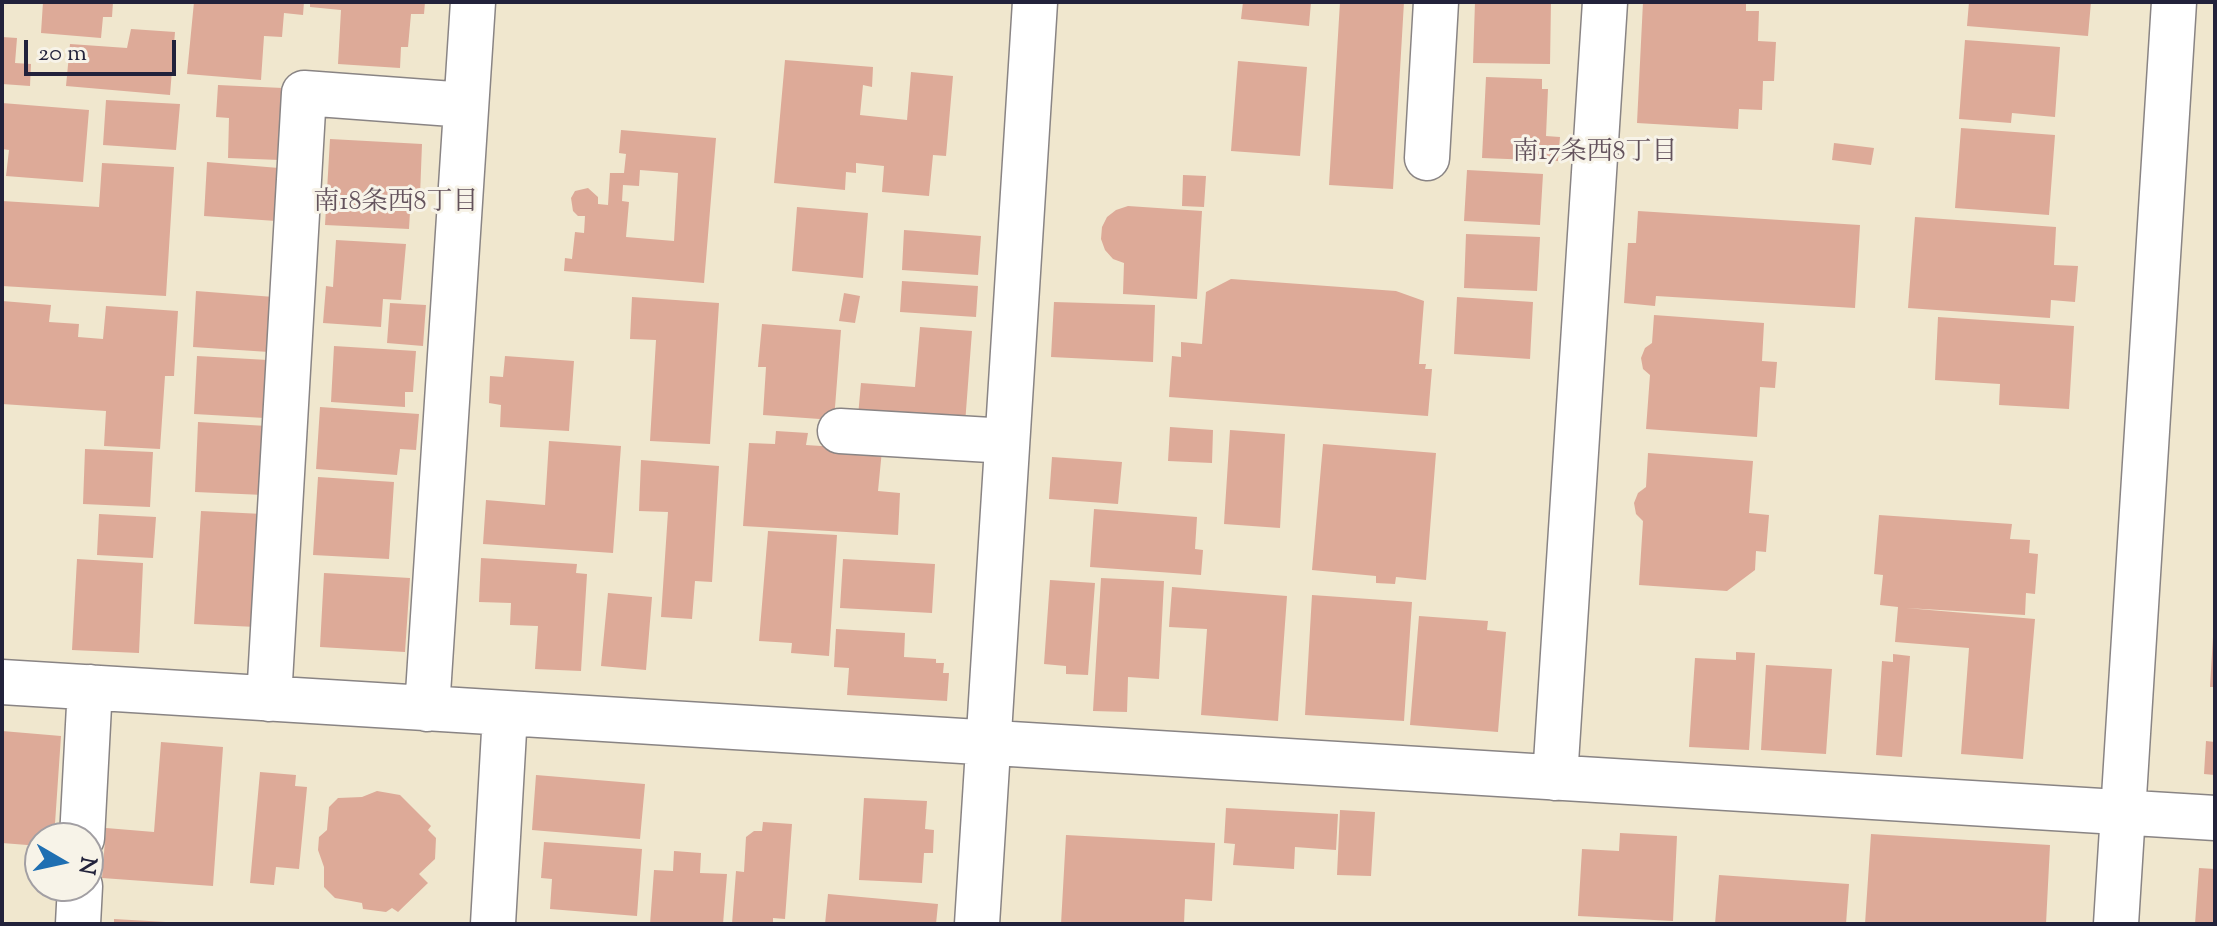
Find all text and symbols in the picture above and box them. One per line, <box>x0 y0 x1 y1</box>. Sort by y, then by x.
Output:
scale bar <box>28 24 180 74</box>
text: 20 m <box>38 37 87 71</box>
district label: 南17条西8丁目 <box>1513 139 1677 171</box>
district label: 南18条西8丁目 <box>314 189 478 221</box>
north arrow <box>24 822 104 902</box>
text: N <box>69 854 103 877</box>

